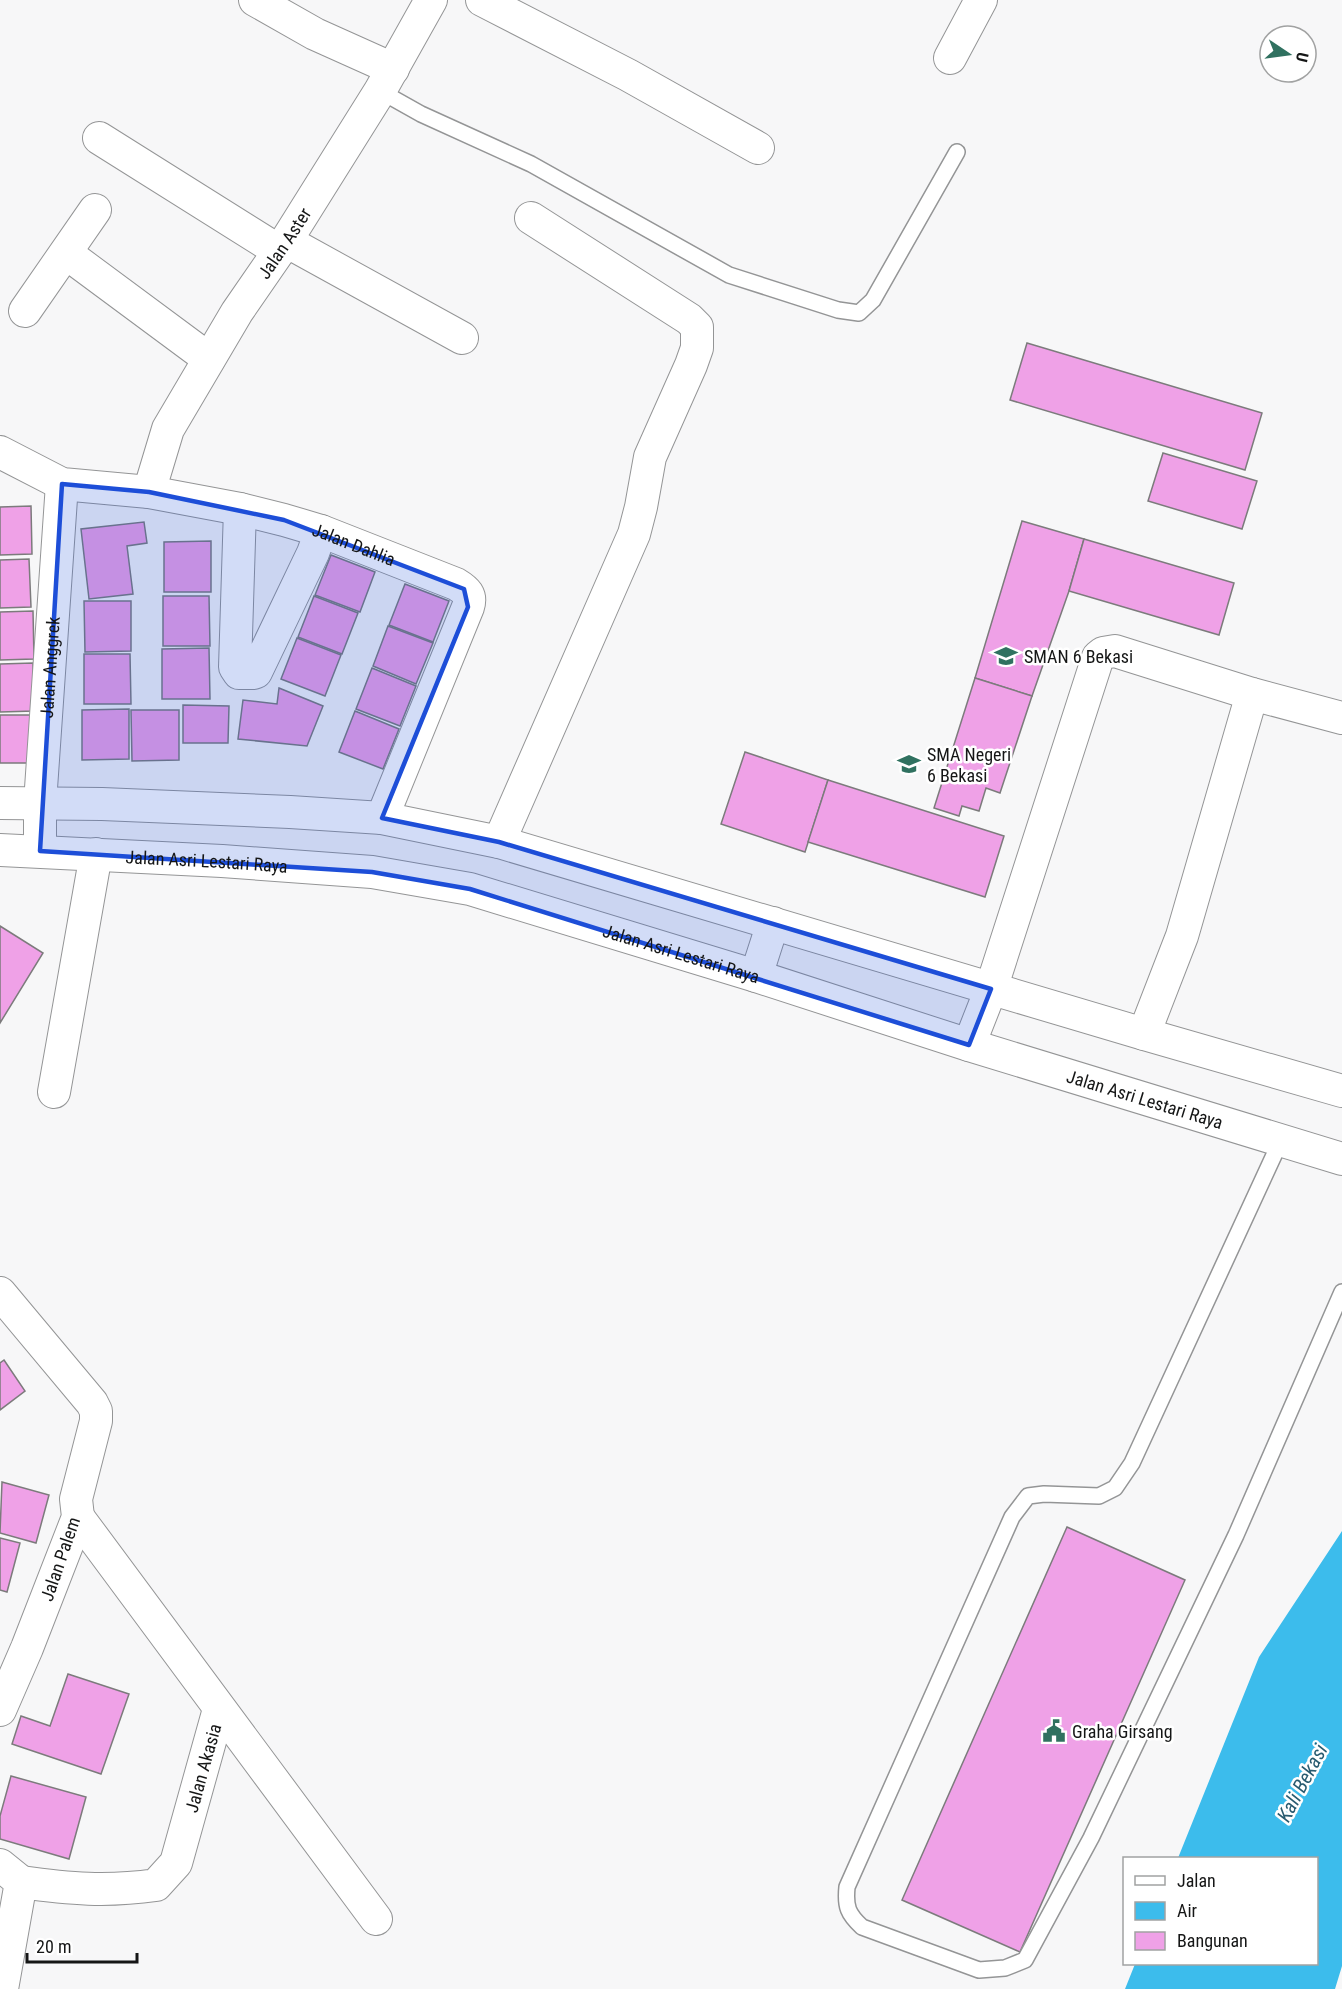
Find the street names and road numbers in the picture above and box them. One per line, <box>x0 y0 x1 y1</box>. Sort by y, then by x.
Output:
street label: Jalan Aster <box>253 203 315 283</box>
street label: Jalan Dahlia <box>310 519 398 570</box>
street label: Jalan Anggrek <box>35 616 63 719</box>
street label: Jalan Asri Lestari Raya <box>125 846 288 876</box>
street label: Jalan Asri Lestari Raya <box>601 920 762 987</box>
street label: Jalan Asri Lestari Raya <box>1064 1065 1226 1133</box>
street label: Jalan Palem <box>36 1514 84 1604</box>
street label: Jalan Akasia <box>180 1721 225 1815</box>

